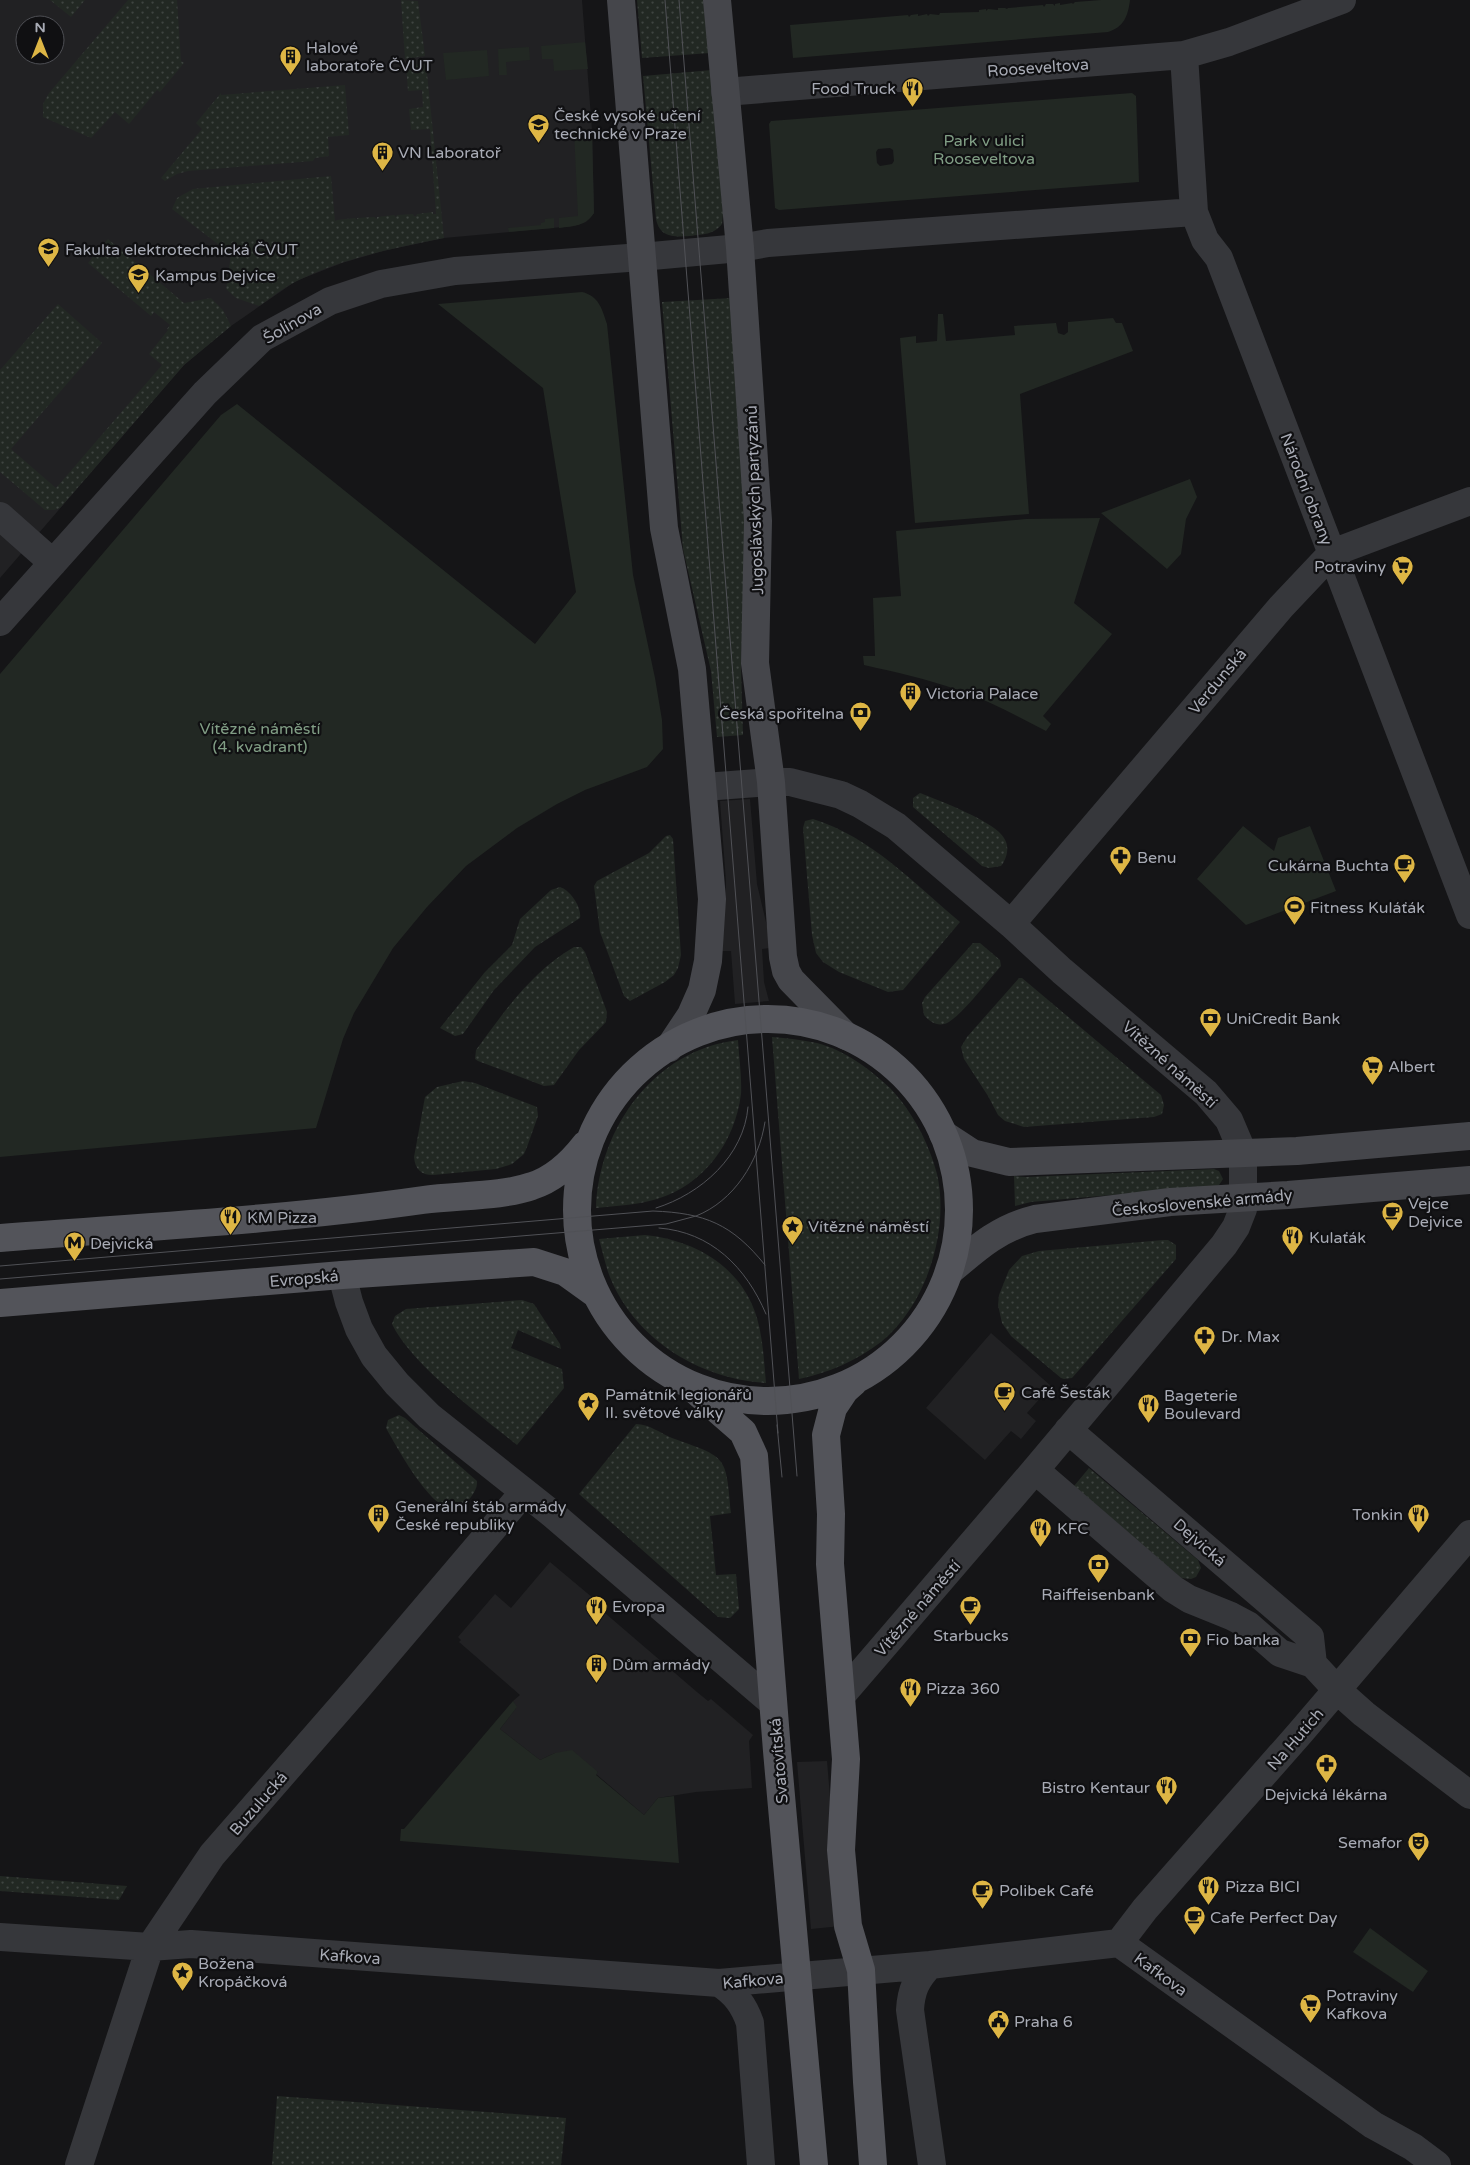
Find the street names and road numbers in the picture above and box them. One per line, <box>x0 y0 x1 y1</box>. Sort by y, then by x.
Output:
street label: Rooseveltova <box>987 54 1090 82</box>
street label: Šolínova <box>260 299 325 349</box>
street label: Jugoslávských partyzánů <box>742 405 768 595</box>
street label: Národní obrany <box>1275 430 1337 549</box>
street label: Verdunská <box>1184 645 1251 719</box>
street label: Vítězné náměstí <box>1118 1017 1221 1113</box>
street label: Československé armády <box>1111 1185 1294 1221</box>
street label: Evropská <box>269 1266 340 1292</box>
street label: Dejvická <box>1169 1514 1230 1571</box>
street label: Vítězné náměstí <box>870 1556 965 1661</box>
street label: Na Hutích <box>1263 1704 1328 1775</box>
street label: Svatovítská <box>765 1717 793 1805</box>
street label: Buzulucká <box>226 1768 292 1840</box>
street label: Kafkova <box>319 1945 381 1969</box>
street label: Kafkova <box>1130 1949 1191 2001</box>
street label: Kafkova <box>722 1968 784 1994</box>

